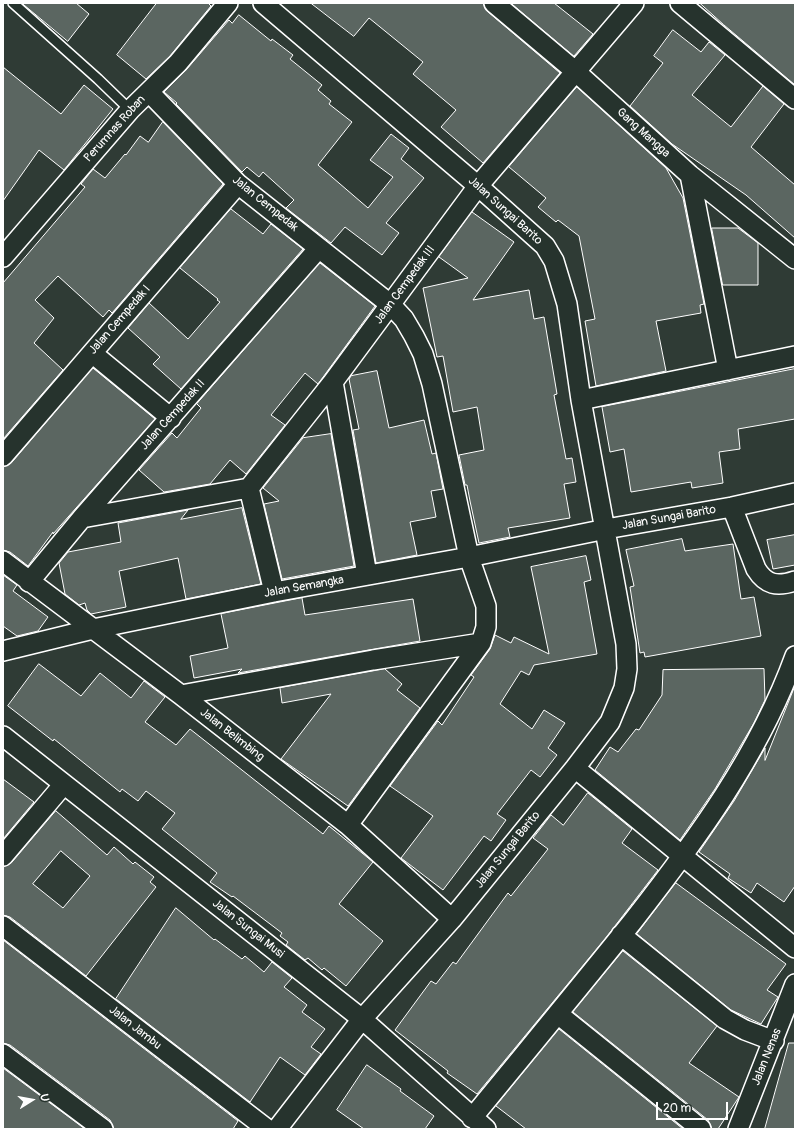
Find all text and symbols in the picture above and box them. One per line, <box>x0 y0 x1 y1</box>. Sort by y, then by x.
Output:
street label: Perumnas Roban <box>81 93 149 165</box>
street label: Gang Mangga <box>613 105 673 161</box>
street label: Jalan Cempedak <box>229 173 301 235</box>
street label: Jalan Sungai Barito <box>465 174 545 248</box>
street label: Jalan Cempedak III <box>372 243 438 327</box>
street label: Jalan Cempedak I <box>86 283 154 357</box>
street label: Jalan Cempedak II <box>138 377 208 453</box>
street label: Jalan Sungai Barito <box>621 503 717 533</box>
street label: Jalan Semangka <box>263 573 345 601</box>
street label: Jalan Belimbing <box>197 705 267 765</box>
street label: Jalan Sungai Barito <box>472 809 544 891</box>
street label: Jalan Sungai Musi <box>209 896 287 962</box>
street label: Jalan Jambu <box>106 1003 164 1053</box>
street label: Jalan Nenas <box>749 1026 785 1088</box>
north arrow <box>12 1080 52 1120</box>
text: U <box>37 1093 51 1102</box>
scale bar <box>658 1094 730 1120</box>
text: 20 m <box>663 1101 691 1116</box>

